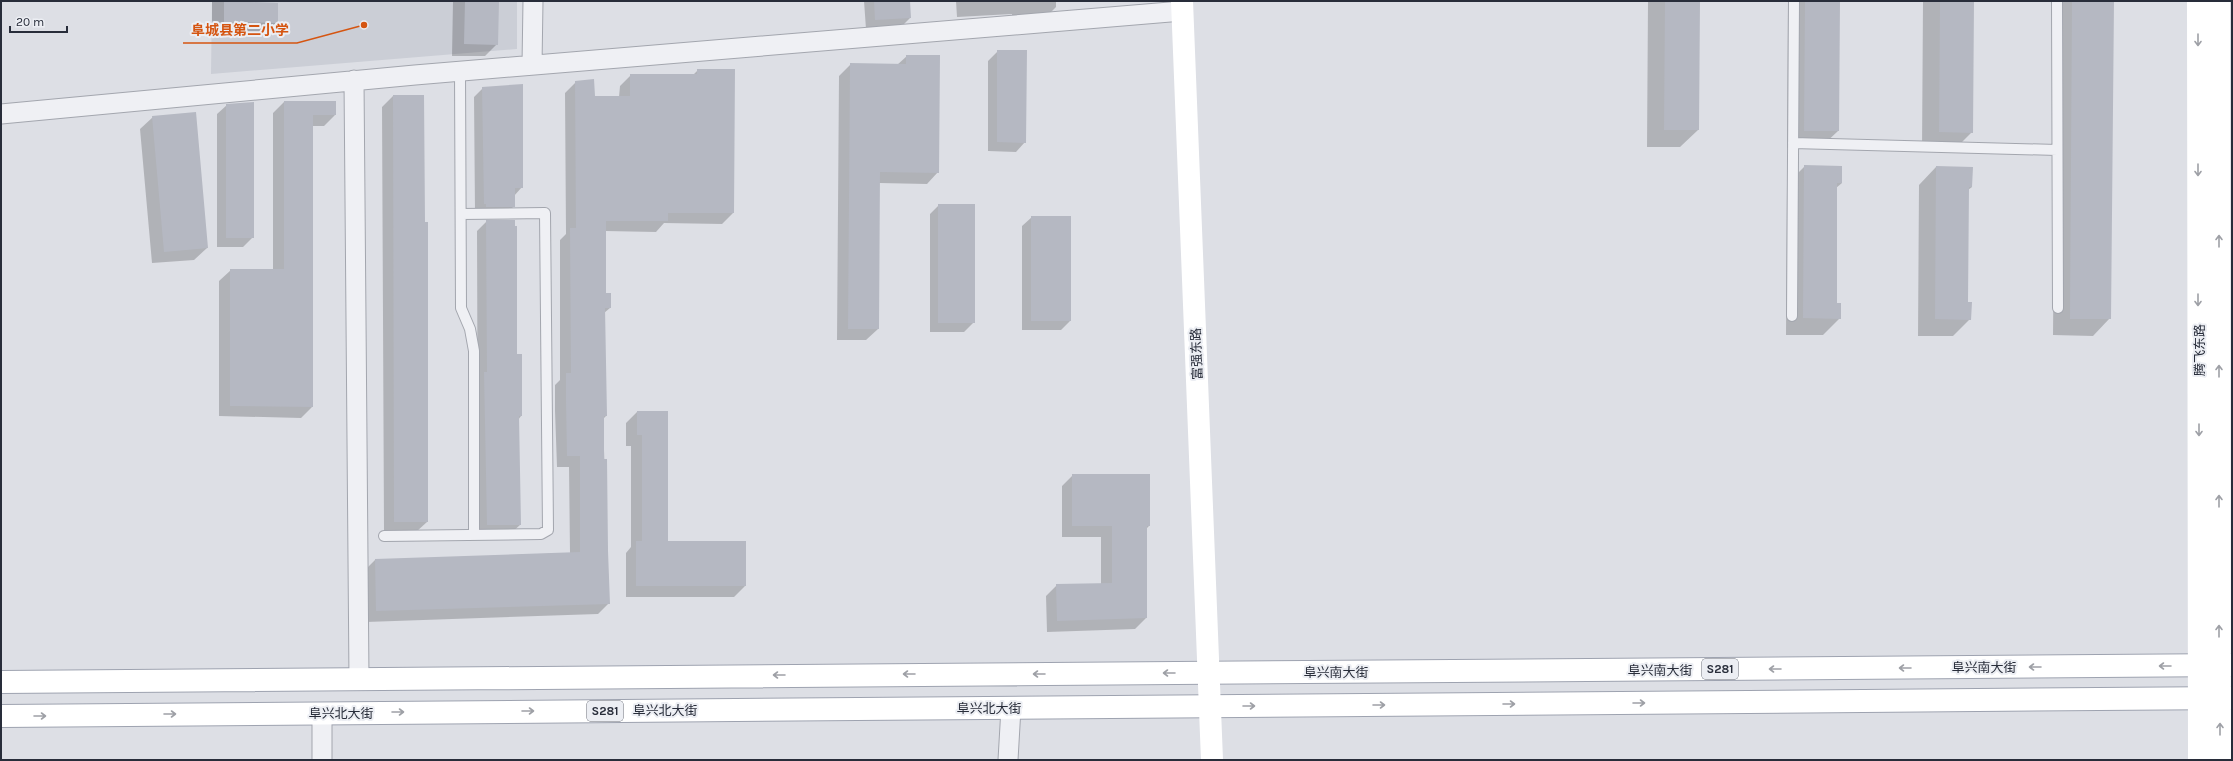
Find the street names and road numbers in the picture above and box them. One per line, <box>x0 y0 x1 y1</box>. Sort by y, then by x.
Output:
street label: 腾飞东路 <box>2192 324 2207 376</box>
street label: 富强东路 <box>1188 328 1205 380</box>
road number: S281 <box>1702 659 1738 679</box>
street label: 阜兴南大街 <box>1951 660 2017 675</box>
street label: 阜兴南大街 <box>1627 663 1693 678</box>
street label: 阜兴南大街 <box>1303 665 1369 680</box>
road number: S281 <box>587 701 623 721</box>
street label: 阜兴北大街 <box>956 701 1022 716</box>
street label: 阜兴北大街 <box>632 703 698 718</box>
street label: 阜兴北大街 <box>308 706 374 721</box>

